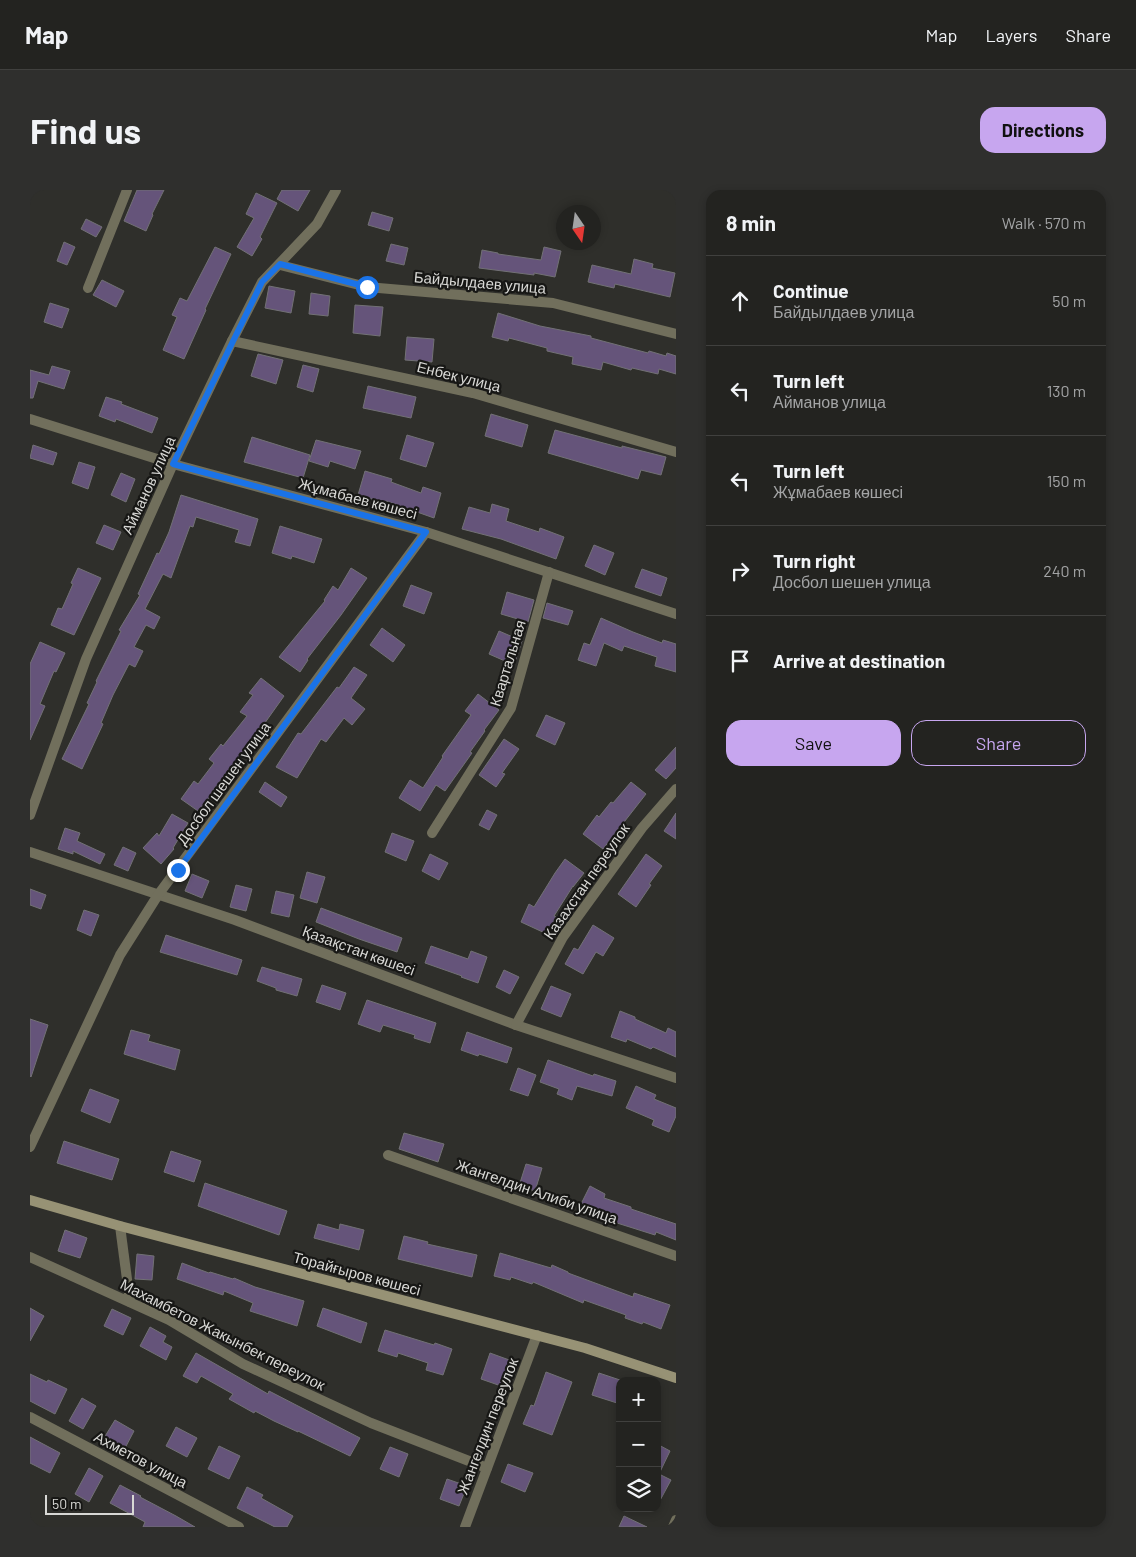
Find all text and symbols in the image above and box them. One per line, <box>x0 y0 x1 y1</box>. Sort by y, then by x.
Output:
text: Map <box>25 20 68 49</box>
text: Map <box>925 24 957 46</box>
text: Layers <box>985 24 1038 46</box>
text: Share <box>1066 24 1111 46</box>
button: Directions <box>980 107 1106 153</box>
text: Find us <box>30 109 141 151</box>
north arrow <box>556 205 601 250</box>
text: 8 min <box>726 210 776 235</box>
text: Walk · 570 m <box>1002 213 1086 232</box>
street label: Байдылдаев улица <box>413 267 547 297</box>
route start <box>356 276 379 299</box>
text: Continue <box>773 279 849 302</box>
icon: ahead <box>726 287 754 315</box>
text: 50 m <box>1052 291 1086 310</box>
text: Байдылдаев улица <box>773 302 914 321</box>
street label: Енбек улица <box>415 357 503 395</box>
text: Turn left <box>773 369 844 392</box>
icon: left <box>726 377 754 405</box>
text: 130 m <box>1047 381 1086 400</box>
text: Айманов улица <box>773 392 886 411</box>
street label: Айманов улица <box>117 433 179 537</box>
text: Turn left <box>773 459 844 482</box>
icon: left <box>726 467 754 495</box>
text: 150 m <box>1047 471 1086 490</box>
street label: Жұмабаев көшесі <box>297 474 419 522</box>
text: Жұмабаев көшесі <box>773 482 903 501</box>
text: Turn right <box>773 549 855 572</box>
icon: right <box>726 557 754 585</box>
text: 240 m <box>1043 561 1086 580</box>
text: Досбол шешен улица <box>773 572 931 591</box>
street label: Квартальная <box>485 618 529 708</box>
icon: arrive <box>726 647 754 675</box>
text: Arrive at destination <box>773 649 945 672</box>
street label: Досбол шешен улица <box>172 717 274 848</box>
button: Save <box>726 720 901 766</box>
button: Share <box>911 720 1086 766</box>
street label: Казахстан переулок <box>539 819 633 942</box>
route end <box>167 859 190 882</box>
street label: Қазақстан көшесі <box>300 921 418 979</box>
street label: Жангелдин Алиби улица <box>454 1155 621 1227</box>
street label: Торайғыров көшесі <box>291 1247 423 1299</box>
street label: Махамбетов Жакынбек переулок <box>118 1274 329 1394</box>
street label: Жангелдин переулок <box>453 1355 521 1497</box>
map controls <box>616 1377 661 1512</box>
button: + <box>616 1377 661 1422</box>
button: − <box>616 1422 661 1467</box>
street label: Ахметов улица <box>91 1427 191 1491</box>
button: layers <box>616 1467 661 1512</box>
scale bar <box>45 1492 134 1515</box>
text: 50 m <box>52 1495 81 1512</box>

